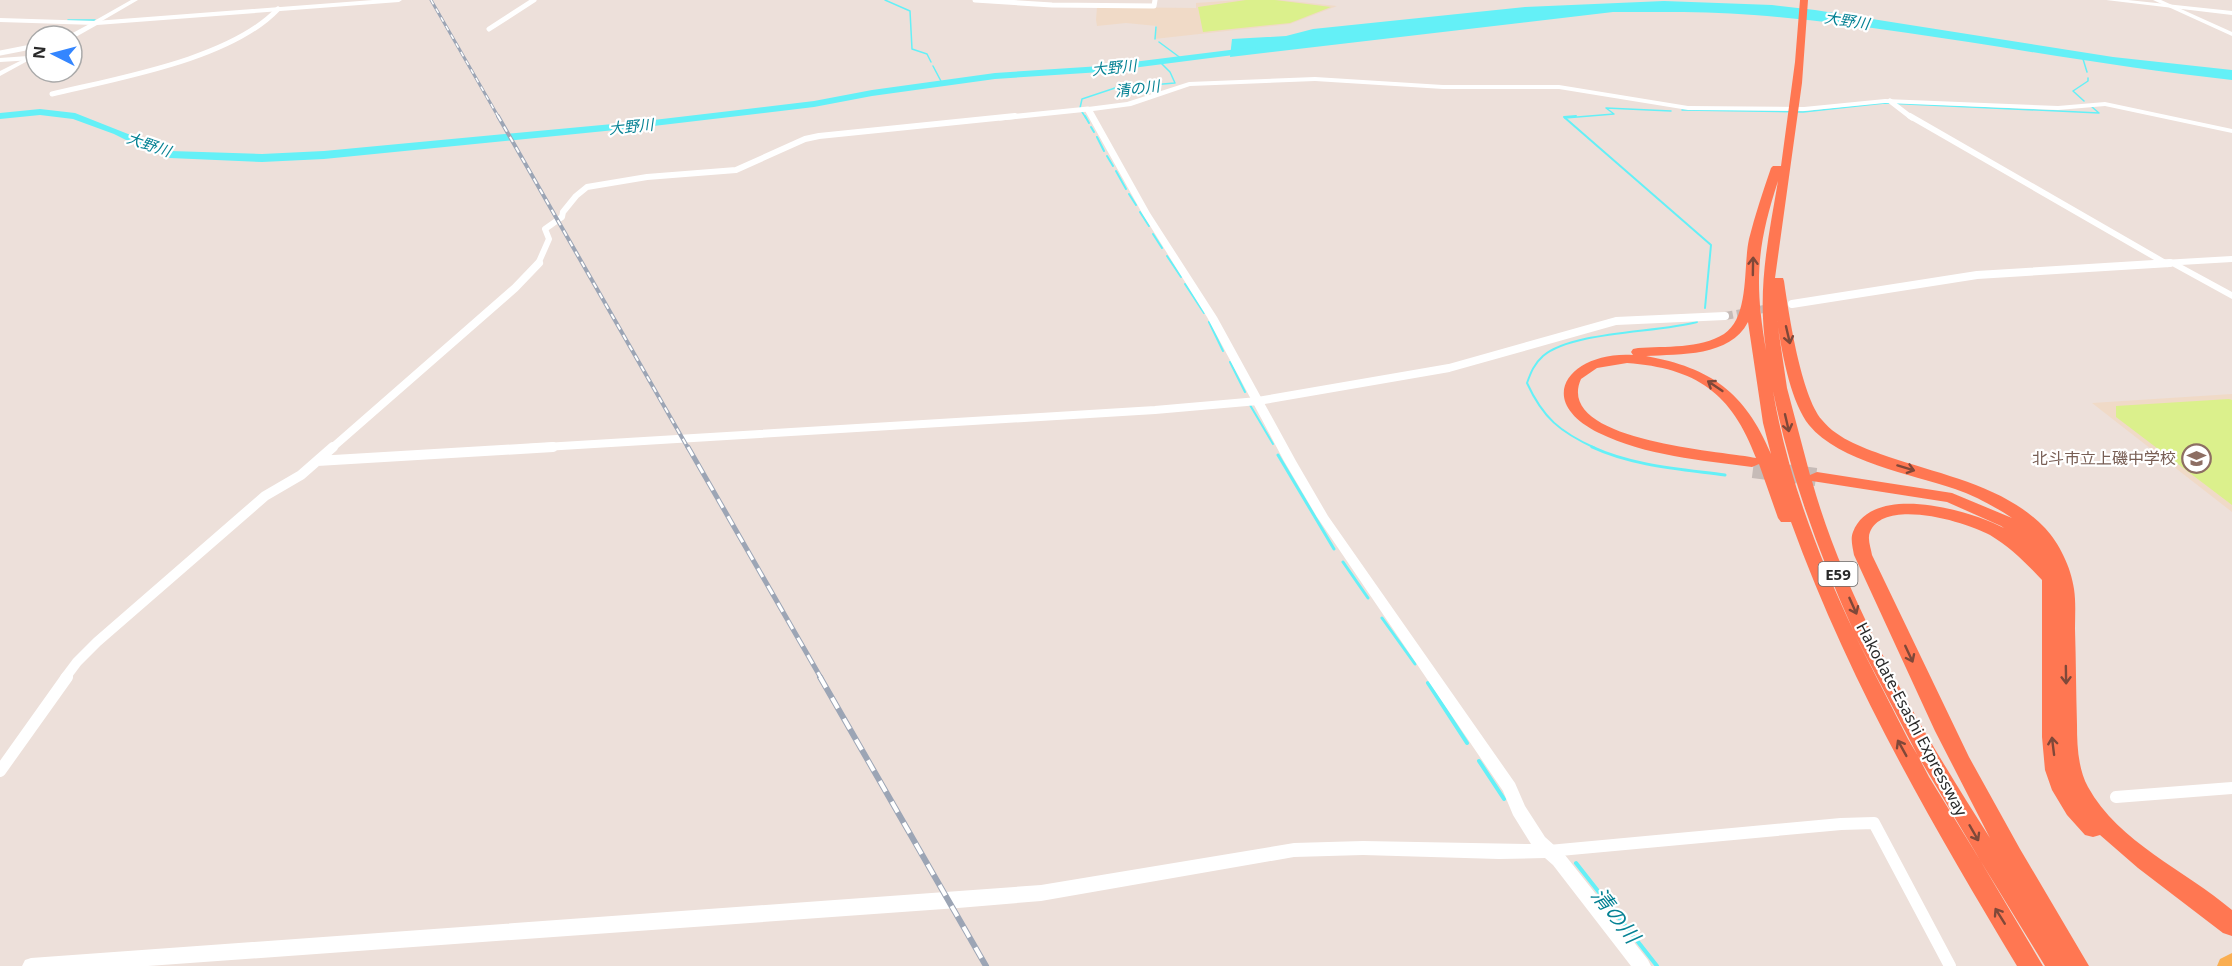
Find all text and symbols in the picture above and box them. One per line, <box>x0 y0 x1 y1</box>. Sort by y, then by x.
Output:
water label: 大野川 <box>1823 7 1873 34</box>
north arrow <box>24 24 84 84</box>
text: N <box>27 45 51 60</box>
water label: 大野川 <box>1091 54 1139 79</box>
water label: 清の川 <box>1113 75 1163 101</box>
water label: 大野川 <box>608 113 656 138</box>
water label: 大野川 <box>124 127 175 161</box>
one-way arrow <box>1747 257 1758 277</box>
one-way arrow <box>1783 324 1794 344</box>
one-way arrow <box>1707 379 1724 391</box>
one-way arrow <box>1782 412 1793 432</box>
school or university icon: 北斗市立上磯中学校 <box>2181 442 2213 474</box>
place label: 北斗市立上磯中学校 <box>2032 447 2176 469</box>
one-way arrow <box>1896 463 1915 474</box>
road number: E59 <box>1818 562 1858 586</box>
one-way arrow <box>1847 596 1859 614</box>
street label: Hakodate-Esashi Expressway <box>1851 618 1973 821</box>
one-way arrow <box>1903 644 1915 662</box>
one-way arrow <box>2060 665 2072 685</box>
one-way arrow <box>2047 737 2058 757</box>
one-way arrow <box>1896 739 1908 756</box>
one-way arrow <box>1968 824 1980 841</box>
water label: 清の川 <box>1586 882 1648 950</box>
one-way arrow <box>1994 908 2006 925</box>

